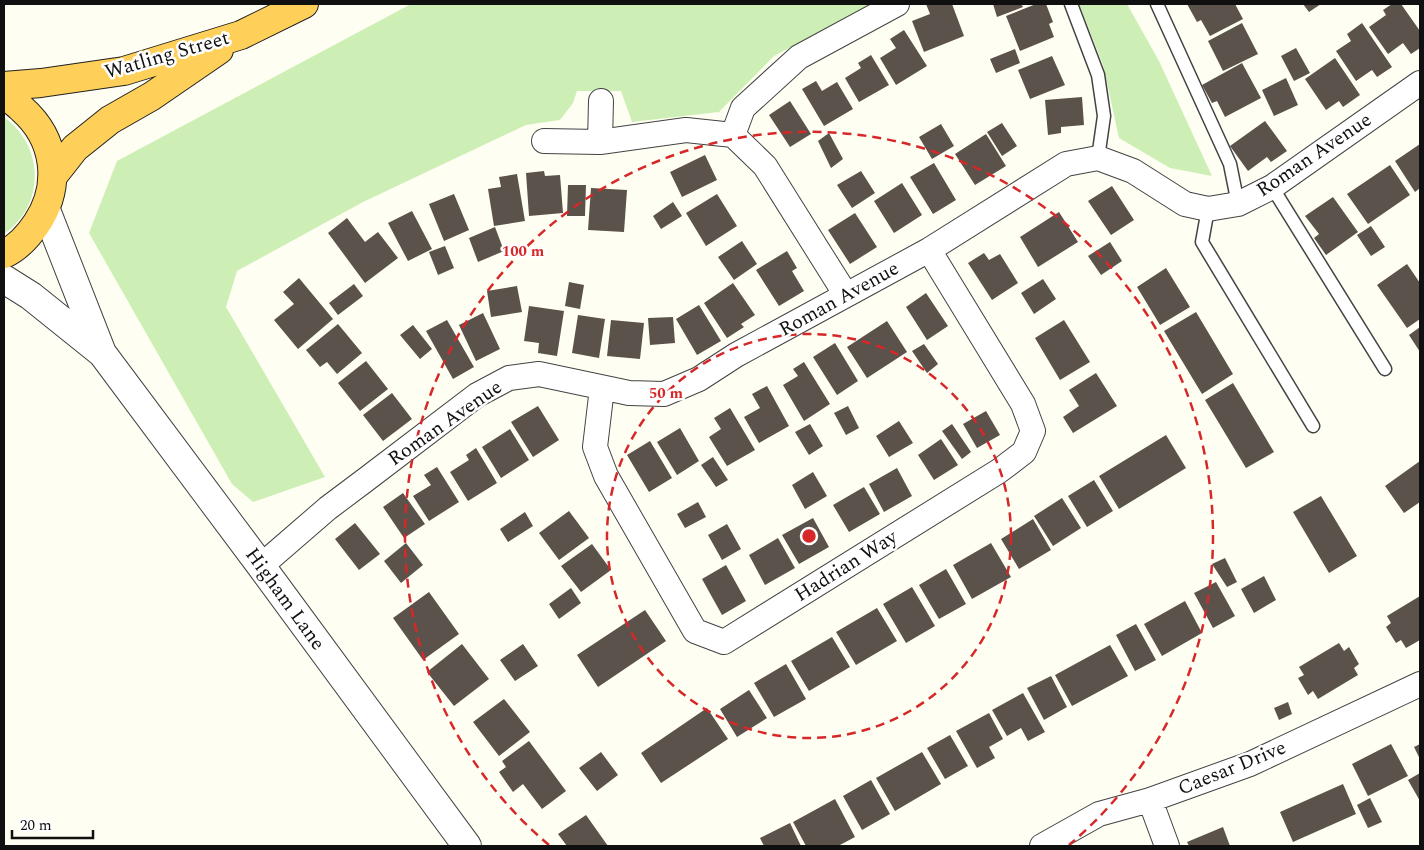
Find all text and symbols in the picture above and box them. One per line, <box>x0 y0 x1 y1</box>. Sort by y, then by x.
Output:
street label: Watling Street <box>101 23 233 87</box>
street label: Roman Avenue <box>1250 105 1378 205</box>
text: 100 m <box>502 240 545 263</box>
street label: Roman Avenue <box>773 254 905 344</box>
street label: Roman Avenue <box>382 372 508 474</box>
text: 50 m <box>649 382 684 405</box>
street label: Hadrian Way <box>789 522 904 610</box>
centre of rings <box>800 527 818 545</box>
street label: Higham Lane <box>237 541 333 657</box>
street label: Caesar Drive <box>1173 733 1291 803</box>
scale bar <box>12 808 94 840</box>
text: 20 m <box>20 814 52 837</box>

